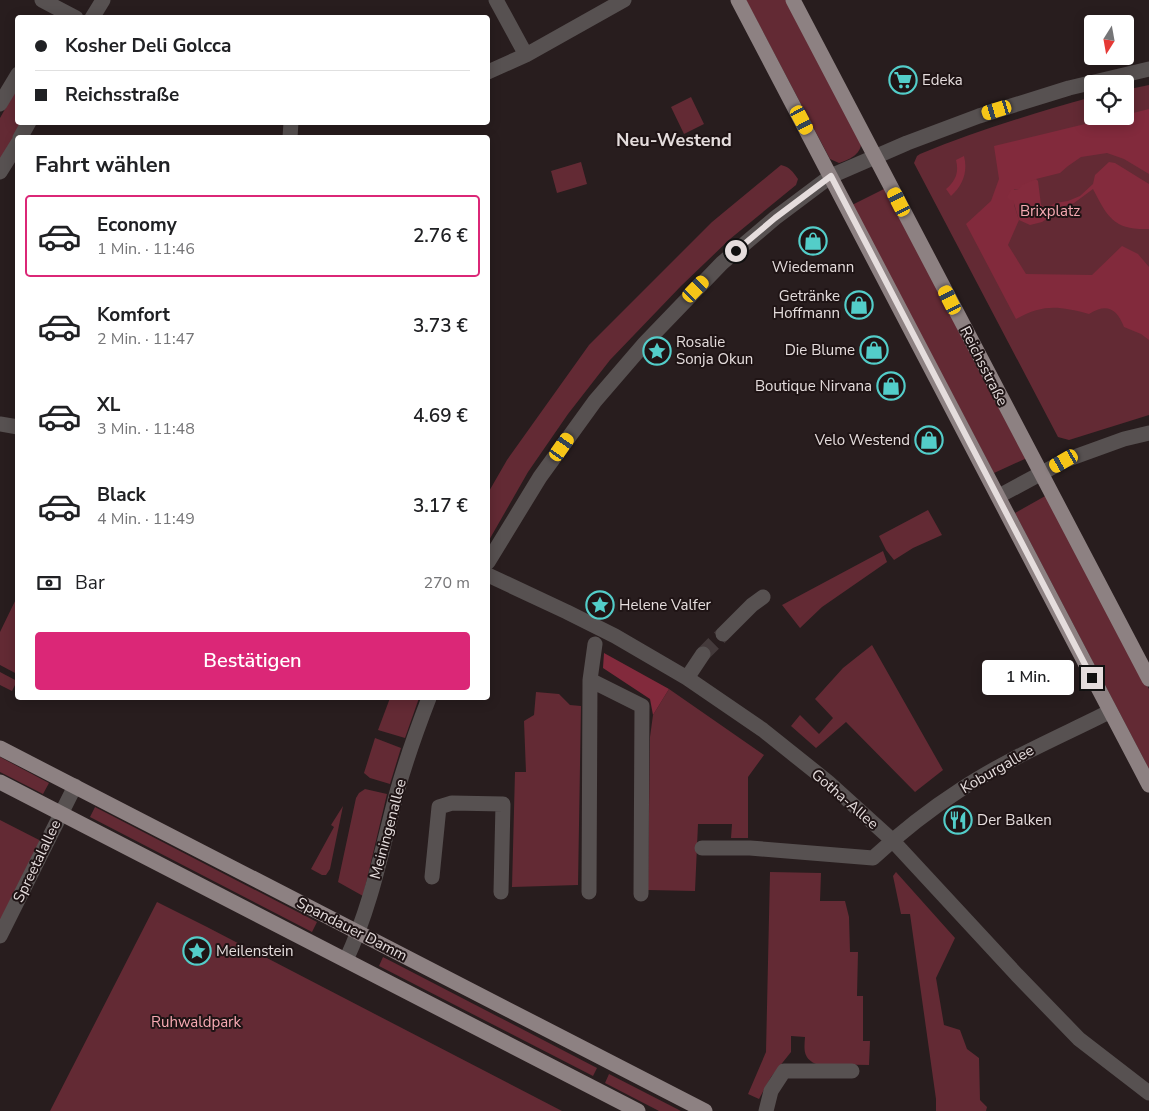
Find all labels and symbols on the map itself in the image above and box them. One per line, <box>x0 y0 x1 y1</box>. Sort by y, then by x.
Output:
north arrow <box>1084 15 1134 65</box>
supermarket icon: Edeka <box>888 65 918 95</box>
place label: Edeka <box>922 70 963 90</box>
car <box>980 98 1013 122</box>
car <box>788 103 815 137</box>
district label: Neu-Westend <box>616 128 732 152</box>
car <box>885 185 912 219</box>
park label: Brixplatz <box>1020 201 1080 221</box>
shop icon: Wiedemann <box>798 226 828 256</box>
route start <box>725 240 747 262</box>
place label: Wiedemann <box>772 257 854 277</box>
car <box>680 273 711 305</box>
car <box>936 283 963 317</box>
place label: Getränke Hoffmann <box>773 286 840 323</box>
shop icon: Getränke Hoffmann <box>844 290 874 320</box>
street label: Reichsstraße <box>955 323 1013 409</box>
place label: Rosalie Sonja Okun <box>676 332 753 369</box>
shop icon: Die Blume <box>859 335 889 365</box>
place icon: Rosalie Sonja Okun <box>642 336 672 366</box>
place label: Die Blume <box>785 340 855 360</box>
shop icon: Boutique Nirvana <box>876 371 906 401</box>
place label: Boutique Nirvana <box>755 376 872 396</box>
shop icon: Velo Westend <box>914 425 944 455</box>
car <box>547 430 576 464</box>
place label: Velo Westend <box>814 430 910 450</box>
car <box>1047 447 1080 475</box>
place icon: Helene Valfer <box>585 590 615 620</box>
place label: Helene Valfer <box>619 595 712 615</box>
callout: 1 Min. <box>982 660 1074 696</box>
route end <box>1081 667 1103 689</box>
street label: Koburgallee <box>957 740 1037 798</box>
street label: Gotha-Allee <box>807 764 883 834</box>
street label: Meiningenallee <box>365 777 411 881</box>
restaurant icon: Der Balken <box>943 805 973 835</box>
place label: Der Balken <box>977 810 1052 830</box>
street label: Spreetalallee <box>8 816 66 906</box>
street label: Spandauer Damm <box>293 893 411 965</box>
place icon: Meilenstein <box>182 936 212 966</box>
place label: Meilenstein <box>216 941 293 961</box>
park label: Ruhwaldpark <box>151 1012 241 1032</box>

